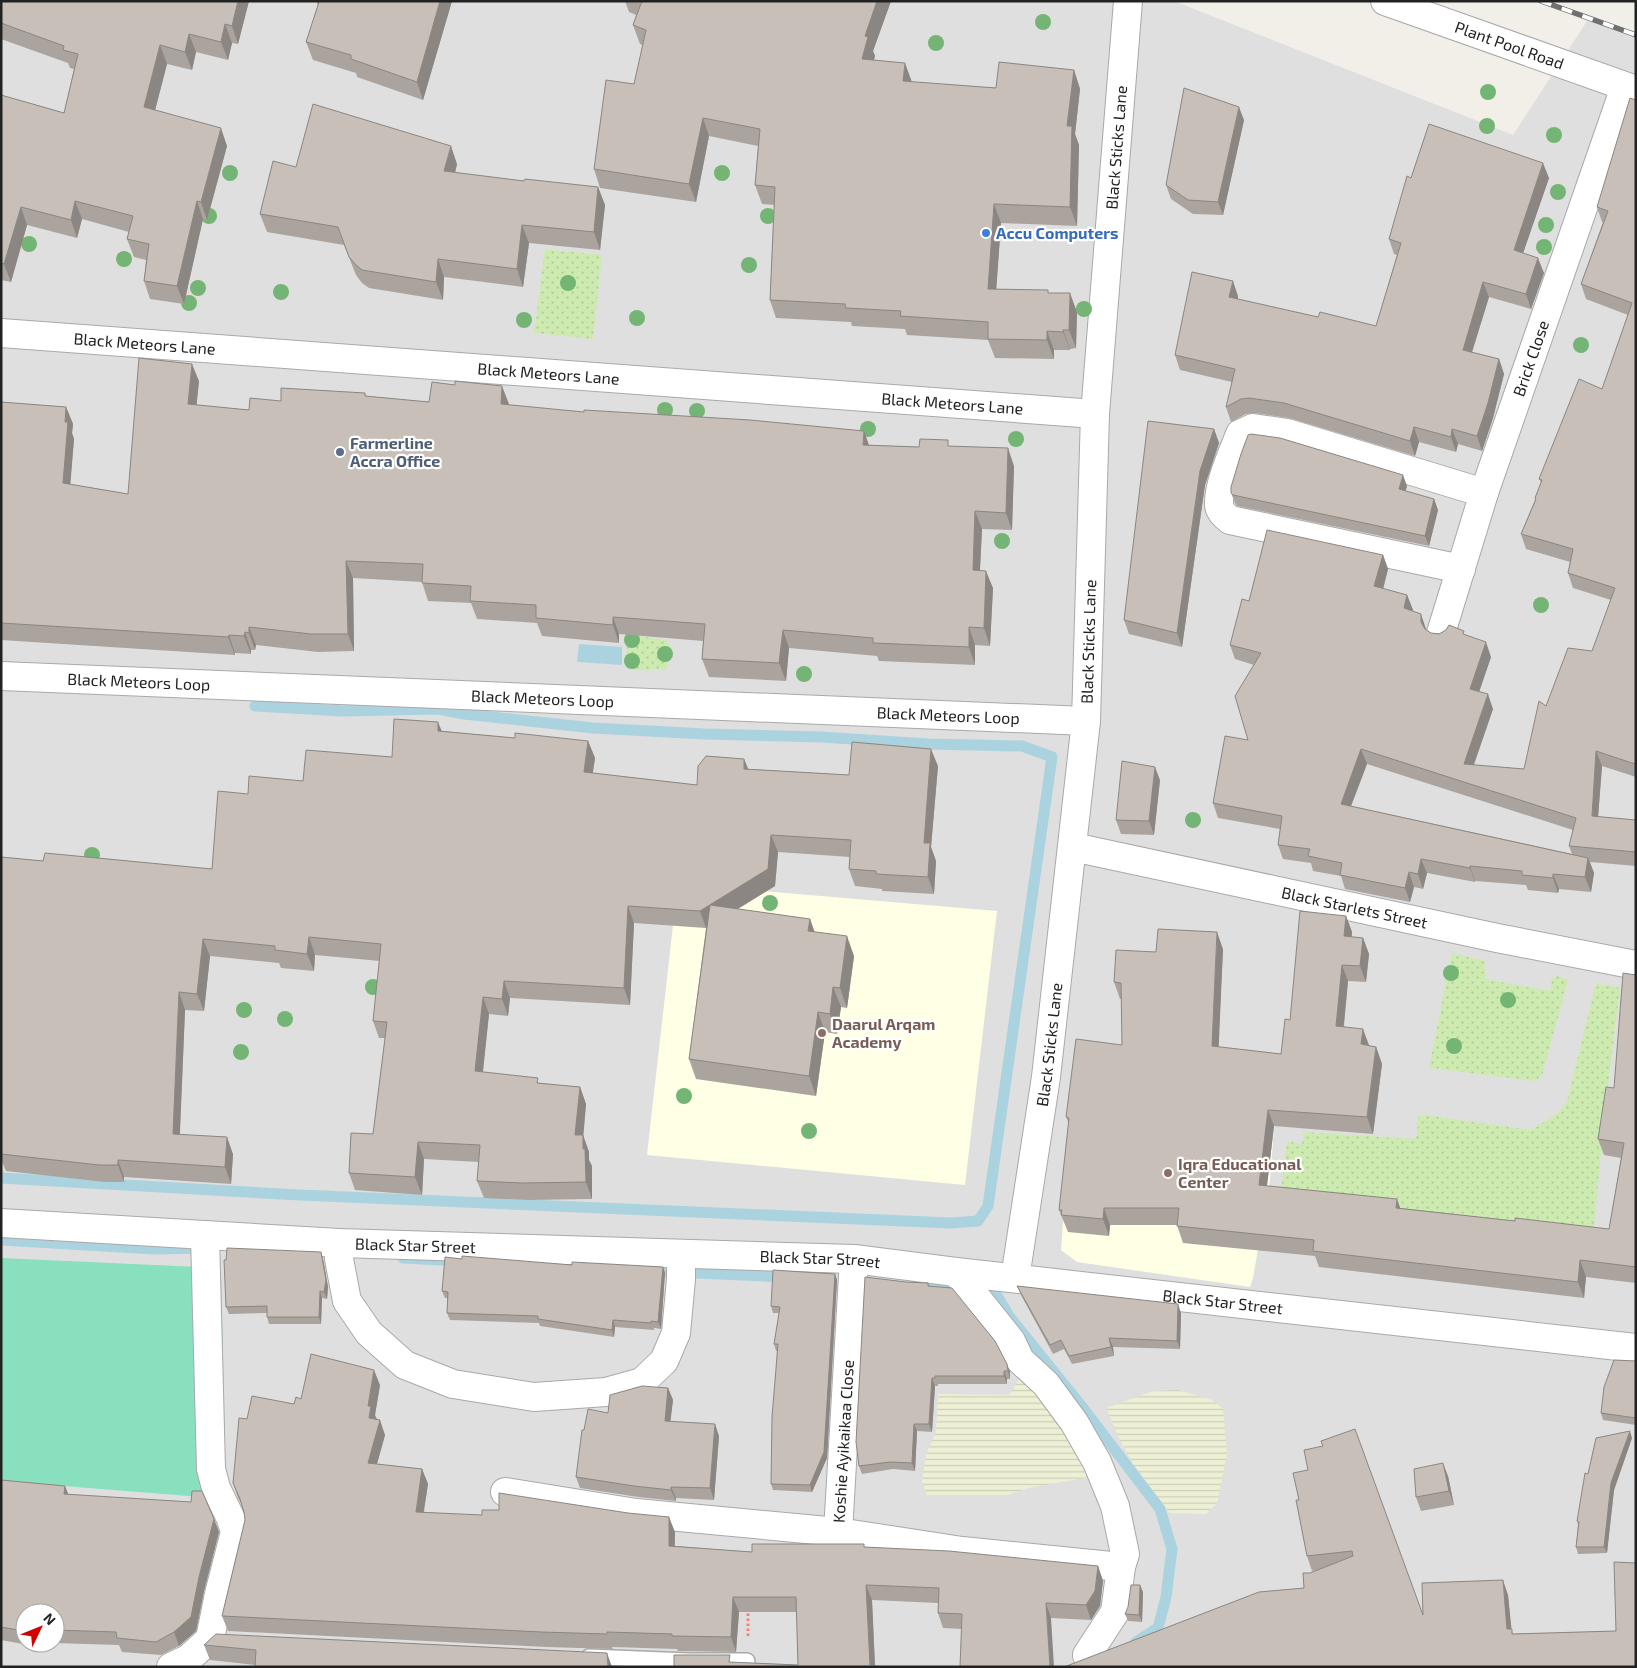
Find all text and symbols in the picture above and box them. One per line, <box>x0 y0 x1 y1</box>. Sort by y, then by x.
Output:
street label: Plant Pool Road <box>1453 17 1567 73</box>
street label: Black Sticks Lane <box>1101 85 1130 210</box>
place label: Accu Computers <box>996 223 1119 242</box>
marker: Accu Computers <box>980 227 992 239</box>
street label: Brick Close <box>1508 318 1552 399</box>
street label: Black Meteors Lane <box>73 328 216 358</box>
street label: Black Meteors Lane <box>477 358 620 388</box>
street label: Black Meteors Lane <box>881 388 1024 418</box>
place label: Farmerline Accra Office <box>350 433 440 470</box>
marker: Farmerline Accra Office <box>334 446 346 458</box>
street label: Black Sticks Lane <box>1077 579 1099 704</box>
street label: Black Meteors Loop <box>67 669 211 694</box>
street label: Black Meteors Loop <box>471 686 614 710</box>
street label: Black Meteors Loop <box>876 702 1020 727</box>
street label: Black Starlets Street <box>1280 882 1429 932</box>
street label: Black Sticks Lane <box>1032 982 1066 1108</box>
place label: Daarul Arqam Academy <box>832 1014 935 1052</box>
marker: Daarul Arqam Academy <box>816 1027 828 1039</box>
place label: Iqra Educational Center <box>1178 1154 1302 1191</box>
marker: Iqra Educational Center <box>1162 1167 1174 1179</box>
street label: Black Star Street <box>355 1234 476 1256</box>
street label: Black Star Street <box>759 1246 882 1271</box>
street label: Black Star Street <box>1162 1285 1284 1317</box>
street label: Koshie Ayikaikaa Close <box>829 1359 857 1523</box>
north arrow <box>15 1603 65 1653</box>
text: N <box>40 1609 60 1628</box>

